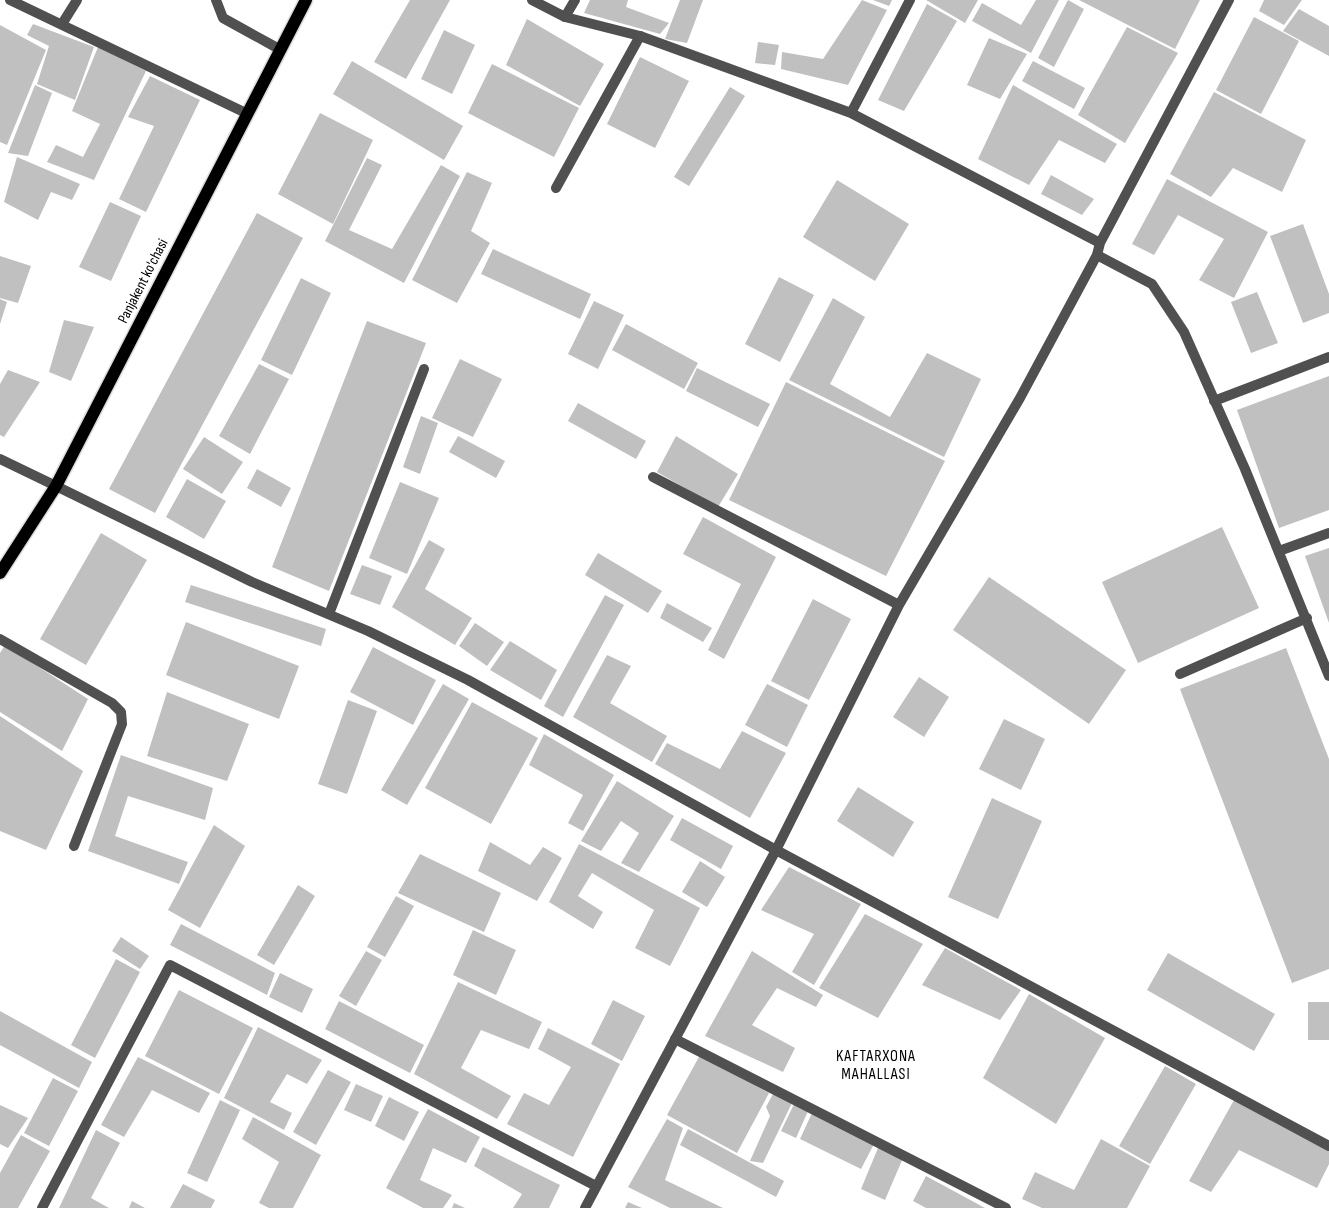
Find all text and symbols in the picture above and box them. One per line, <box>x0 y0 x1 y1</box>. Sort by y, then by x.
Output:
street label: Panjakent ko'chasi <box>114 235 172 326</box>
district label: KAFTARXONA MAHALLASI <box>836 1047 916 1084</box>

